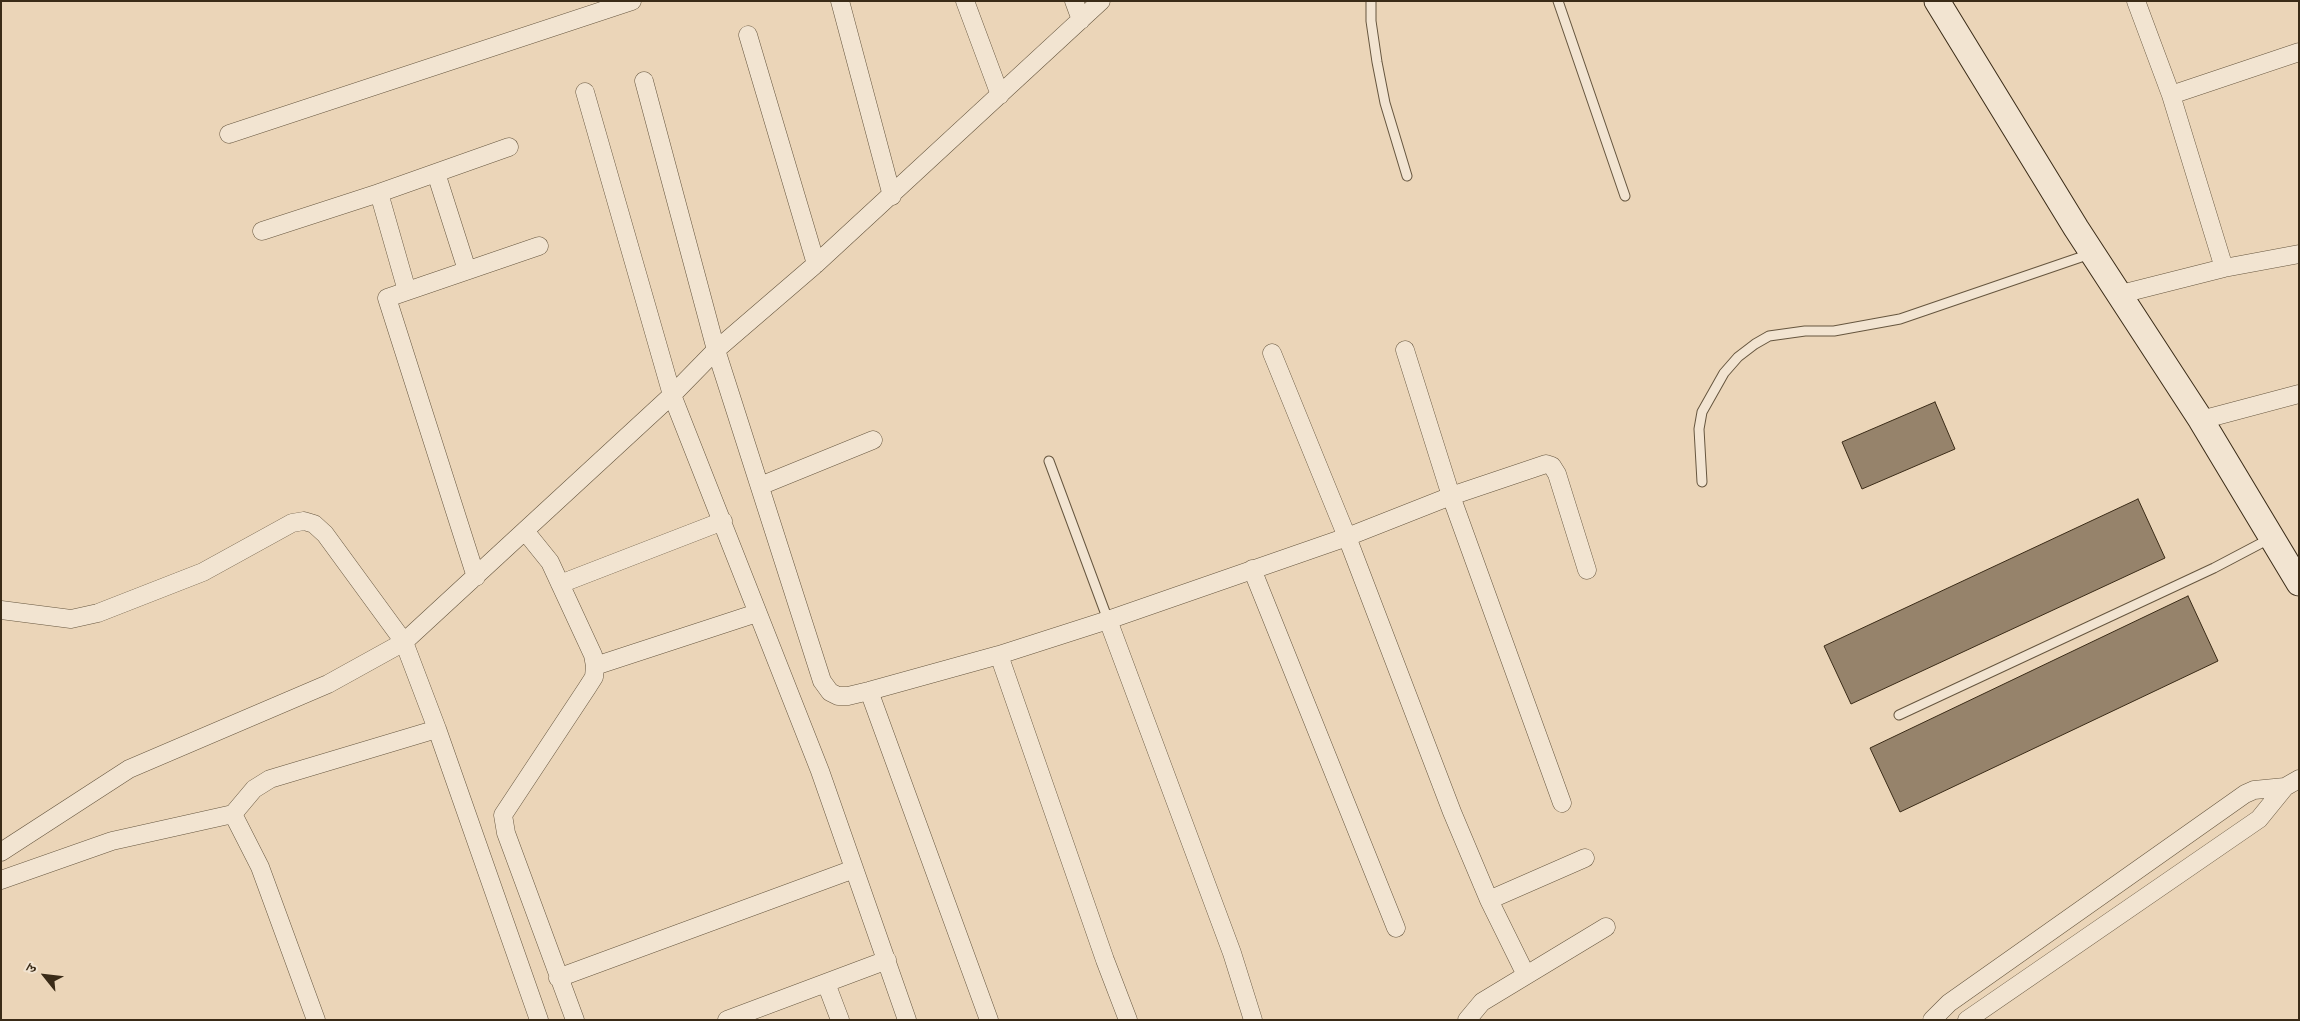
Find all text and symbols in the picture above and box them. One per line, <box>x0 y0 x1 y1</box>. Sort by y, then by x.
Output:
north arrow <box>20 951 70 1001</box>
text: उ <box>21 961 41 976</box>

